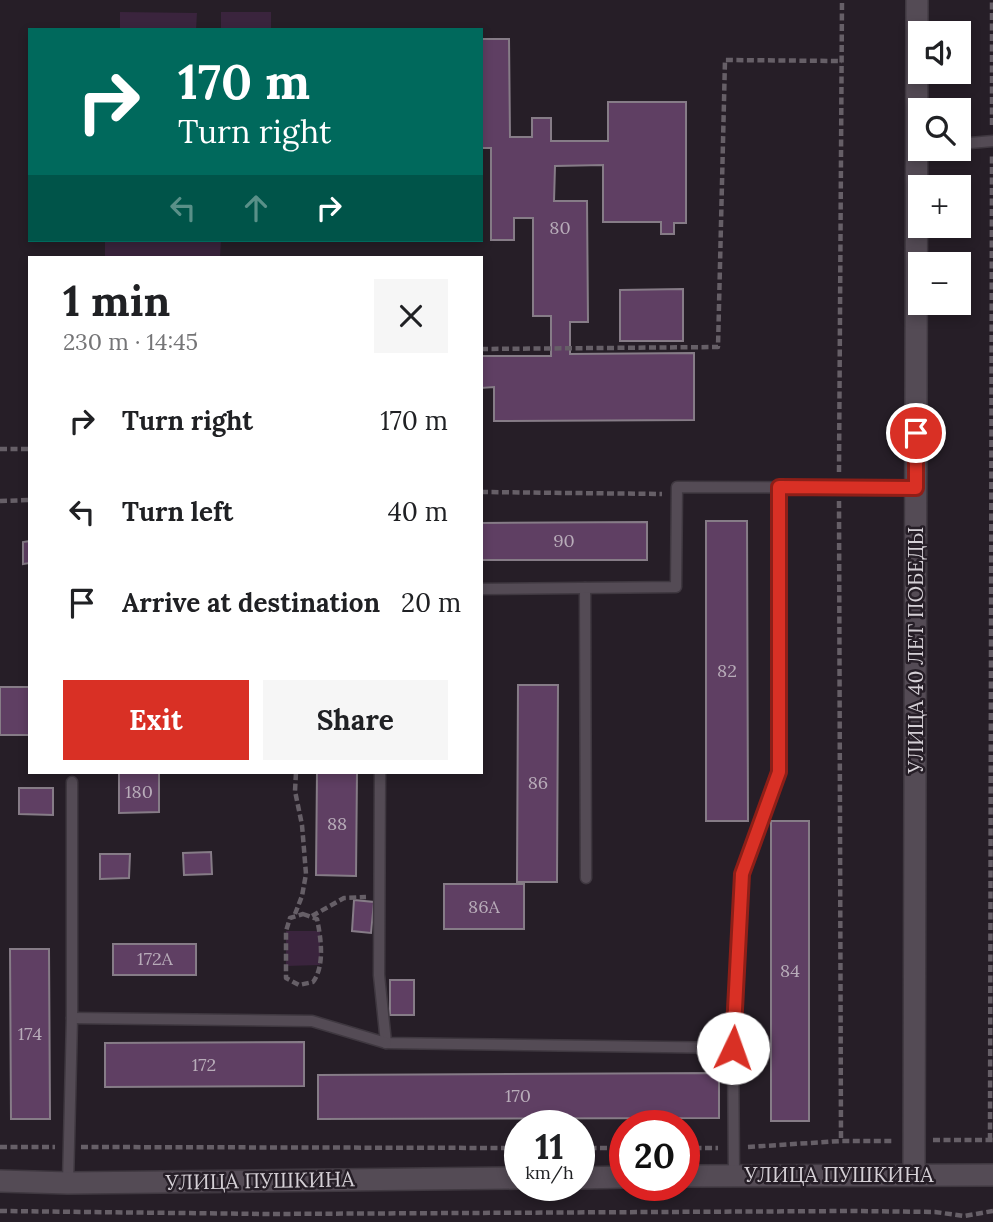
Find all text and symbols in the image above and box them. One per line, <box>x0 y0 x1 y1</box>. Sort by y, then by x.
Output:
map controls <box>908 21 971 315</box>
button: sound <box>908 21 971 84</box>
text: 170 m <box>178 50 310 112</box>
icon: right <box>63 56 154 147</box>
button: search <box>908 98 971 161</box>
text: Turn right <box>178 111 331 152</box>
button: + <box>908 175 971 238</box>
icon: left <box>164 189 202 227</box>
icon: ahead <box>237 189 275 227</box>
icon: right <box>310 189 348 227</box>
house number: 80 <box>549 216 571 239</box>
button: − <box>908 252 971 315</box>
text: 1 min <box>63 274 170 328</box>
button: close <box>374 279 448 353</box>
text: 230 m · 14:45 <box>63 327 198 356</box>
icon: right <box>63 402 101 440</box>
pin <box>886 403 946 463</box>
text: Turn right <box>122 404 253 437</box>
text: 170 m <box>380 404 448 437</box>
icon: arrive <box>897 414 935 452</box>
icon: left <box>63 493 101 531</box>
text: Turn left <box>122 495 233 528</box>
text: 40 m <box>388 495 448 528</box>
street label: УЛИЦА 40 ЛЕТ ПОБЕДЫ <box>902 527 929 774</box>
house number: 90 <box>553 529 575 552</box>
icon: arrive <box>63 584 101 622</box>
text: Arrive at destination <box>122 586 380 619</box>
text: 20 m <box>401 586 461 619</box>
house number: 82 <box>717 659 737 682</box>
button: Exit <box>63 680 249 760</box>
button: Share <box>263 680 448 760</box>
house number: 86 <box>528 771 548 794</box>
house number: 180 <box>125 780 153 803</box>
house number: 88 <box>327 812 347 835</box>
house number: 86А <box>468 895 501 918</box>
house number: 172А <box>137 947 174 970</box>
house number: 84 <box>780 959 800 982</box>
position arrow <box>696 1011 770 1085</box>
house number: 174 <box>18 1022 42 1045</box>
house number: 172 <box>192 1053 216 1076</box>
house number: 170 <box>505 1084 531 1107</box>
speed limit sign: 20 <box>609 1110 700 1201</box>
text: 11 <box>535 1124 564 1169</box>
text: km/h <box>525 1161 574 1184</box>
street label: УЛИЦА ПУШКИНА <box>744 1161 934 1188</box>
street label: УЛИЦА ПУШКИНА <box>164 1165 356 1196</box>

